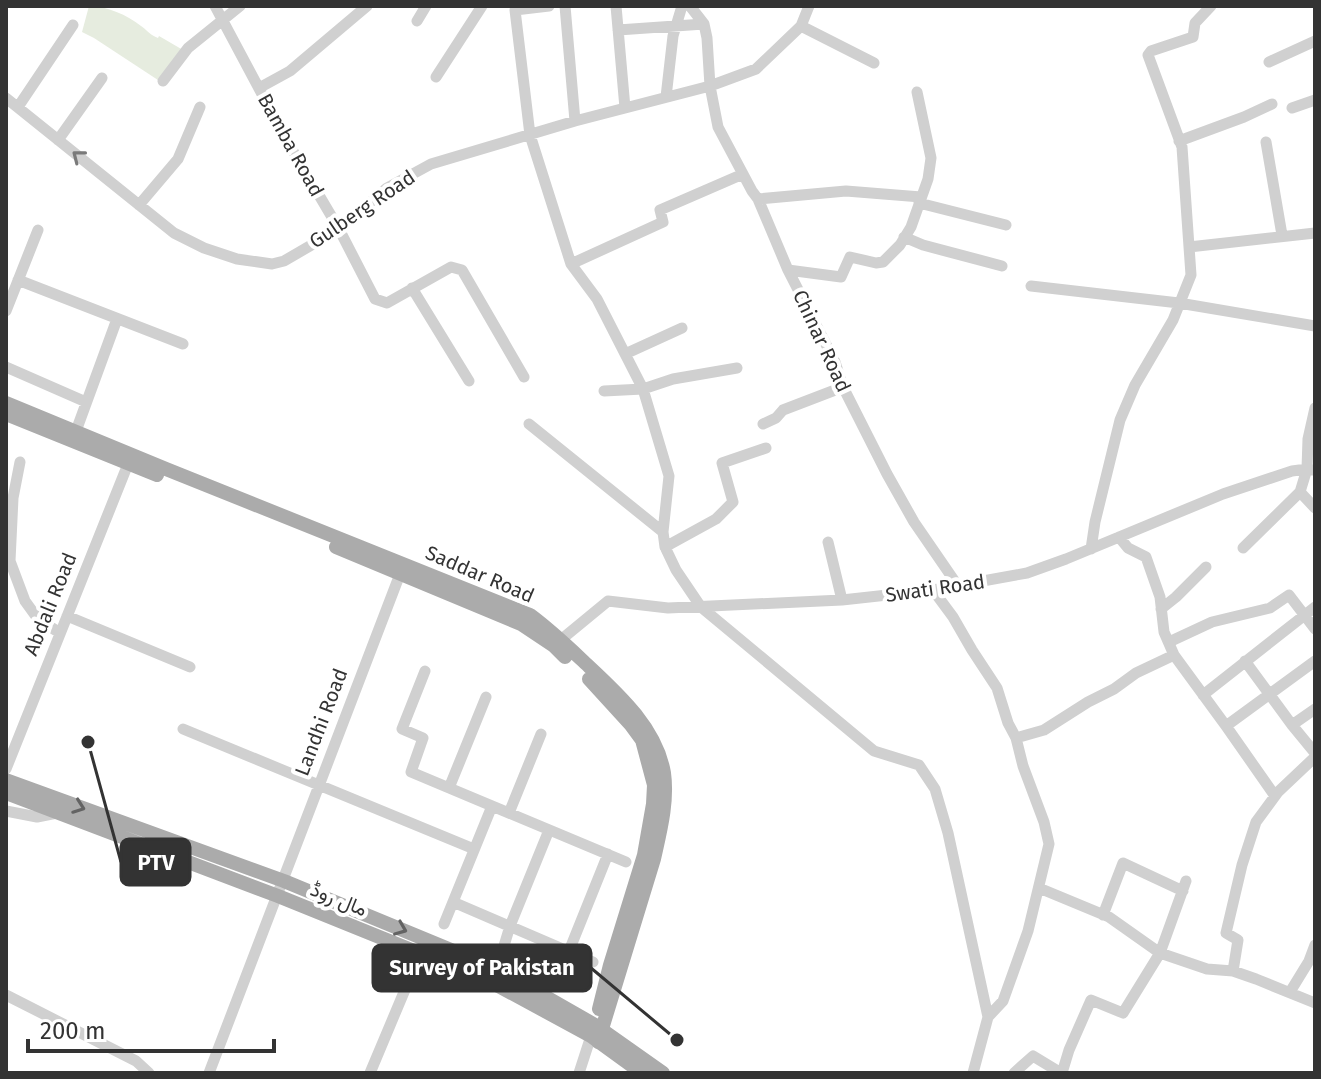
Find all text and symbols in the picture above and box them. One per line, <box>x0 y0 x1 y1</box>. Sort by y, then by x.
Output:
street label: Bamba Road <box>253 89 329 201</box>
one-way arrow <box>73 151 88 165</box>
street label: Gulberg Road <box>305 165 419 253</box>
street label: Chinar Road <box>788 286 856 396</box>
street label: Saddar Road <box>422 540 538 608</box>
street label: Abdali Road <box>18 549 82 659</box>
street label: Swati Road <box>884 569 986 607</box>
street label: Landhi Road <box>290 665 352 779</box>
one-way arrow <box>72 797 86 813</box>
callout: PTV <box>121 839 190 885</box>
text: PTV <box>137 849 175 876</box>
street label: مال روڈ <box>307 877 371 922</box>
one-way arrow <box>393 919 407 935</box>
callout: Survey of Pakistan <box>373 945 591 991</box>
text: Survey of Pakistan <box>389 954 575 981</box>
scale bar <box>28 1003 274 1053</box>
text: 200 m <box>40 1017 106 1045</box>

